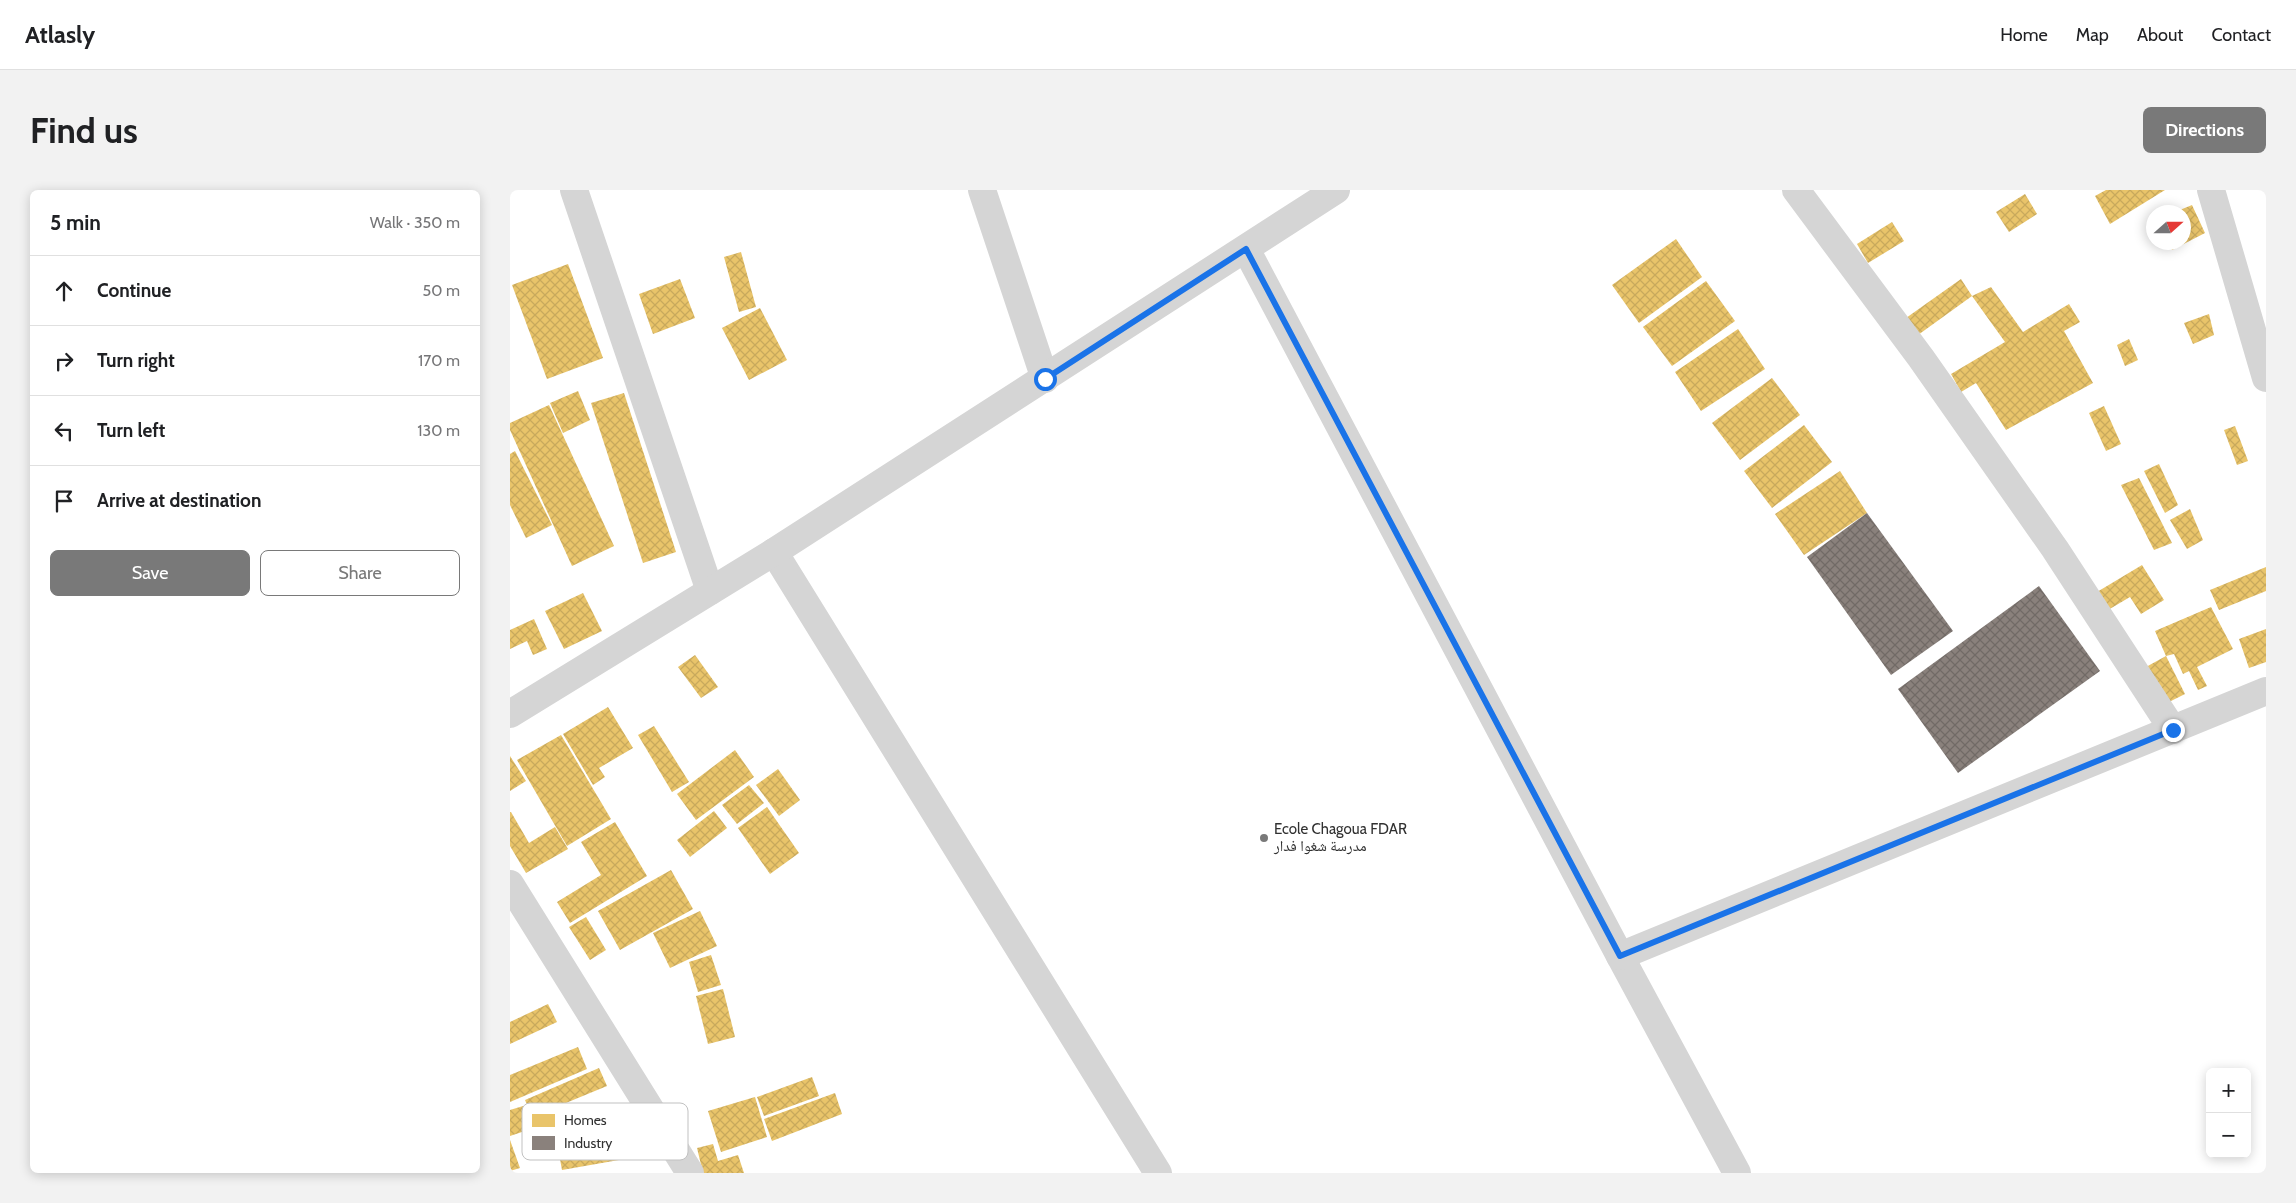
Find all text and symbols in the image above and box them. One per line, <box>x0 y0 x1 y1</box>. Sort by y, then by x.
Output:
text: Atlasly <box>25 20 95 49</box>
text: Home <box>2000 24 2048 46</box>
text: Map <box>2076 24 2109 46</box>
text: About <box>2137 24 2183 46</box>
text: Contact <box>2211 24 2271 46</box>
button: Directions <box>2143 107 2266 153</box>
text: Find us <box>30 109 138 152</box>
north arrow <box>2146 205 2191 250</box>
text: 5 min <box>50 210 101 235</box>
text: Walk · 350 m <box>370 213 460 232</box>
icon: ahead <box>50 277 78 305</box>
text: Continue <box>97 279 171 302</box>
text: 50 m <box>423 281 460 300</box>
icon: right <box>50 347 78 375</box>
text: Turn right <box>97 349 175 372</box>
text: 170 m <box>418 351 460 370</box>
route start <box>1034 368 1057 391</box>
icon: left <box>50 417 78 445</box>
text: Turn left <box>97 419 165 442</box>
text: 130 m <box>417 421 460 440</box>
icon: arrive <box>50 487 78 515</box>
text: Arrive at destination <box>97 489 261 512</box>
button: Save <box>50 550 250 596</box>
button: Share <box>260 550 460 596</box>
route end <box>2162 719 2185 742</box>
place label: Ecole Chagoua FDAR مدرسة شغوا فدار <box>1273 820 1407 855</box>
marker: Ecole Chagoua FDAR مدرسة شغوا فدار <box>1258 832 1270 844</box>
map controls <box>2206 1068 2251 1158</box>
button: + <box>2206 1068 2251 1113</box>
legend <box>522 1103 688 1160</box>
text: Homes <box>564 1111 607 1129</box>
button: − <box>2206 1113 2251 1158</box>
text: Industry <box>564 1134 612 1152</box>

